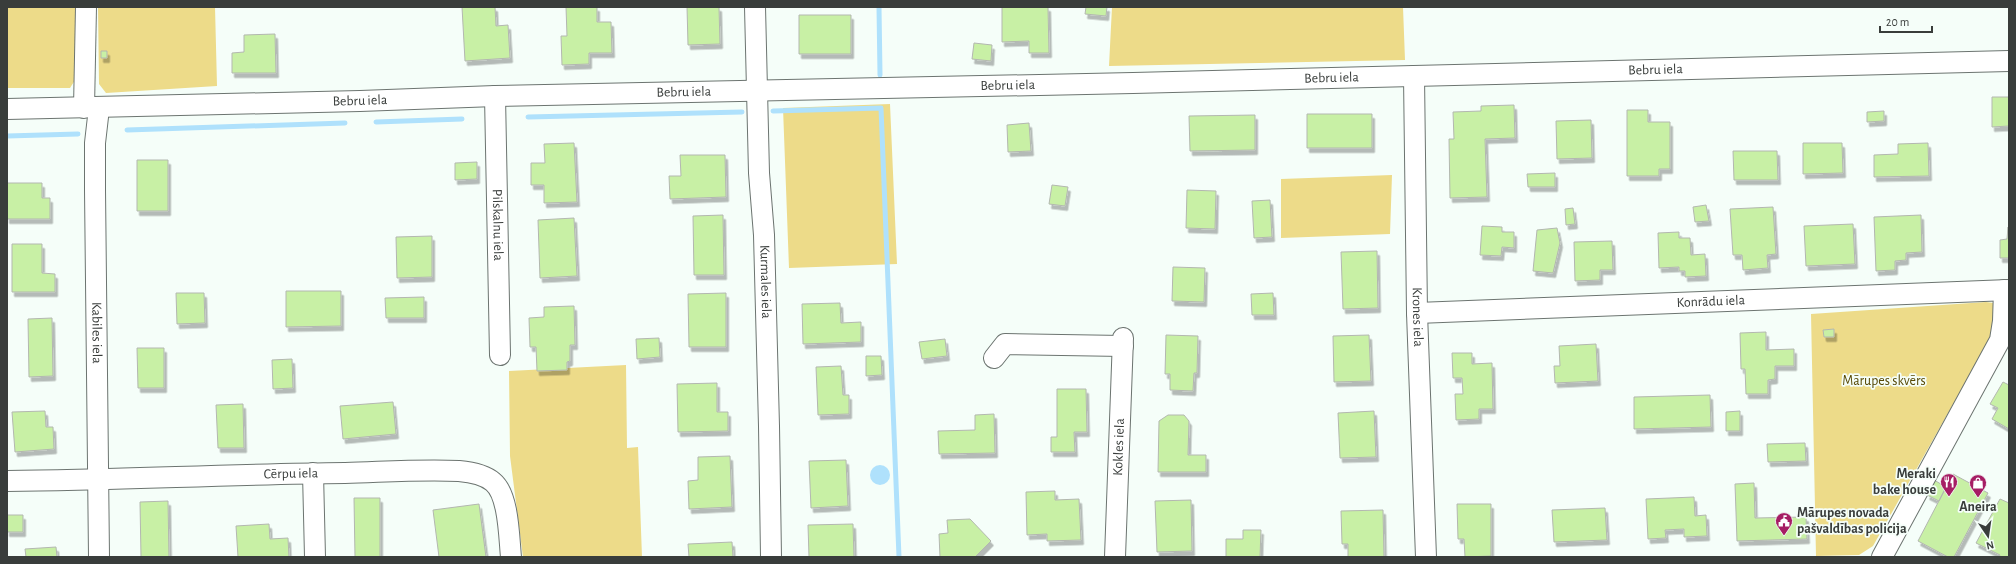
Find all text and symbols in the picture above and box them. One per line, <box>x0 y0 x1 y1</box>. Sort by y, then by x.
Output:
scale bar <box>1880 8 1932 34</box>
text: 20 m <box>1886 16 1909 28</box>
street label: Bebru iela <box>1628 62 1684 78</box>
street label: Bebru iela <box>1304 70 1360 86</box>
street label: Bebru iela <box>980 78 1036 93</box>
street label: Bebru iela <box>656 85 712 100</box>
street label: Bebru iela <box>332 93 388 109</box>
street label: Pilskalnu iela <box>490 189 505 262</box>
street label: Kurmales iela <box>757 245 773 319</box>
street label: Krones iela <box>1410 287 1425 348</box>
street label: Konrādu iela <box>1676 293 1746 310</box>
street label: Kabiles iela <box>89 302 104 364</box>
park label: Mārupes skvērs <box>1842 374 1926 388</box>
street label: Kokles iela <box>1111 417 1127 476</box>
street label: Cērpu iela <box>264 466 319 481</box>
place label: Meraki bake house <box>1873 467 1936 497</box>
restaurant icon: Meraki bake house <box>1939 472 1959 497</box>
shop icon: Aneira <box>1968 473 1988 498</box>
place label: Aneira <box>1959 500 1997 514</box>
place label: Mārupes novada pašvaldības policija <box>1797 506 1907 536</box>
public building icon: Mārupes novada pašvaldības policija <box>1774 511 1794 536</box>
north arrow <box>1968 516 2008 556</box>
text: N <box>1985 539 1995 551</box>

